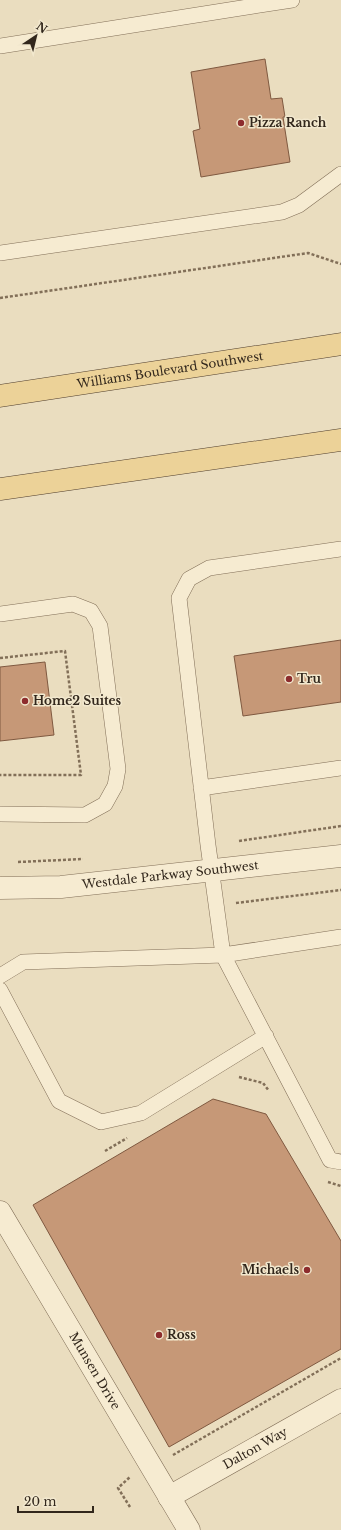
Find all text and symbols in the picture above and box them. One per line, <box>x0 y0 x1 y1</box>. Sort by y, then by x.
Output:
north arrow <box>16 16 56 56</box>
text: N <box>33 19 51 37</box>
place label: Pizza Ranch <box>249 115 327 130</box>
marker: Pizza Ranch <box>236 118 246 128</box>
street label: Williams Boulevard Southwest <box>75 348 265 391</box>
place label: Tru <box>297 671 322 686</box>
marker: Tru <box>284 674 294 684</box>
place label: Home2 Suites <box>33 693 122 708</box>
marker: Home2 Suites <box>20 696 30 706</box>
street label: Westdale Parkway Southwest <box>80 857 260 892</box>
place label: Michaels <box>242 1262 299 1277</box>
marker: Michaels <box>302 1265 312 1275</box>
place label: Ross <box>167 1327 196 1342</box>
street label: Munsen Drive <box>66 1329 124 1412</box>
marker: Ross <box>154 1330 164 1340</box>
street label: Dalton Way <box>220 1424 290 1472</box>
scale bar <box>18 1488 93 1514</box>
text: 20 m <box>24 1494 56 1509</box>

